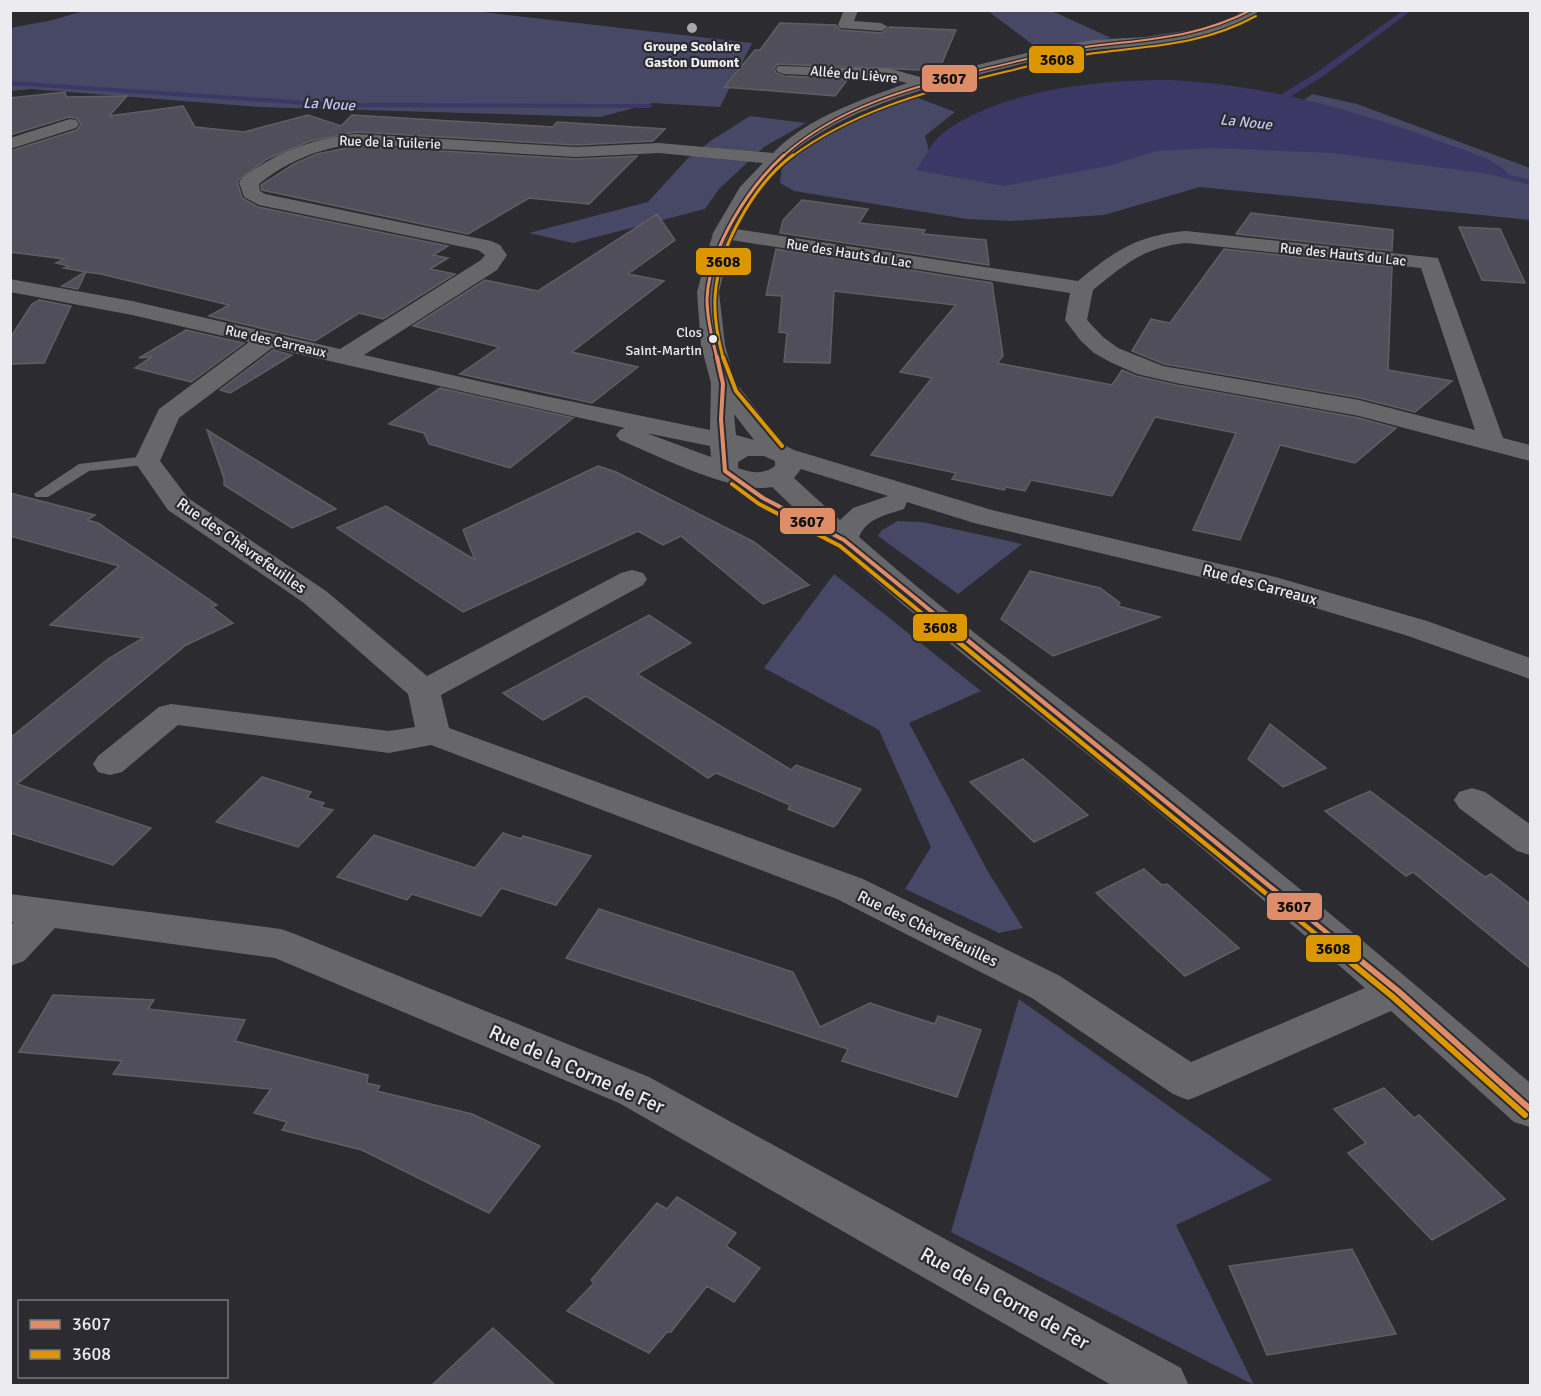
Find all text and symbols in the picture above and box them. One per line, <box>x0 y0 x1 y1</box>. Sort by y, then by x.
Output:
marker: Groupe Scolaire Gaston Dumont <box>685 21 699 35</box>
place label: Groupe Scolaire Gaston Dumont <box>644 38 740 71</box>
line badge: 3608 <box>1028 45 1085 74</box>
text: 3608 <box>1040 50 1075 70</box>
street label: Allée du Lièvre <box>810 62 898 87</box>
line badge: 3607 <box>921 64 978 93</box>
text: 3607 <box>932 69 967 89</box>
water label: La Noue <box>302 94 357 114</box>
water label: La Noue <box>1219 110 1274 134</box>
street label: Rue de la Tuilerie <box>339 132 441 153</box>
street label: Rue des Hauts du Lac <box>785 235 913 272</box>
street label: Rue des Hauts du Lac <box>1279 239 1407 270</box>
line badge: 3608 <box>695 247 752 276</box>
text: 3608 <box>706 252 741 272</box>
street label: Rue des Carreaux <box>224 322 329 361</box>
place label: Clos Saint-Martin <box>626 324 702 359</box>
marker: Clos Saint-Martin <box>707 333 719 345</box>
street label: Rue des Chèvrefeuilles <box>173 493 310 598</box>
line badge: 3607 <box>779 507 836 535</box>
text: 3607 <box>790 512 825 532</box>
street label: Rue des Carreaux <box>1200 560 1320 610</box>
line badge: 3608 <box>912 613 968 642</box>
text: 3608 <box>923 618 958 638</box>
street label: Rue des Chèvrefeuilles <box>854 886 1001 972</box>
line badge: 3607 <box>1266 892 1323 921</box>
text: 3607 <box>1277 897 1312 917</box>
line badge: 3608 <box>1305 934 1362 963</box>
text: 3608 <box>1316 939 1351 959</box>
street label: Rue de la Corne de Fer <box>485 1019 669 1120</box>
street label: Rue de la Corne de Fer <box>916 1242 1094 1356</box>
legend <box>18 1300 228 1378</box>
text: 3607 <box>72 1313 111 1335</box>
text: 3608 <box>72 1343 111 1365</box>

